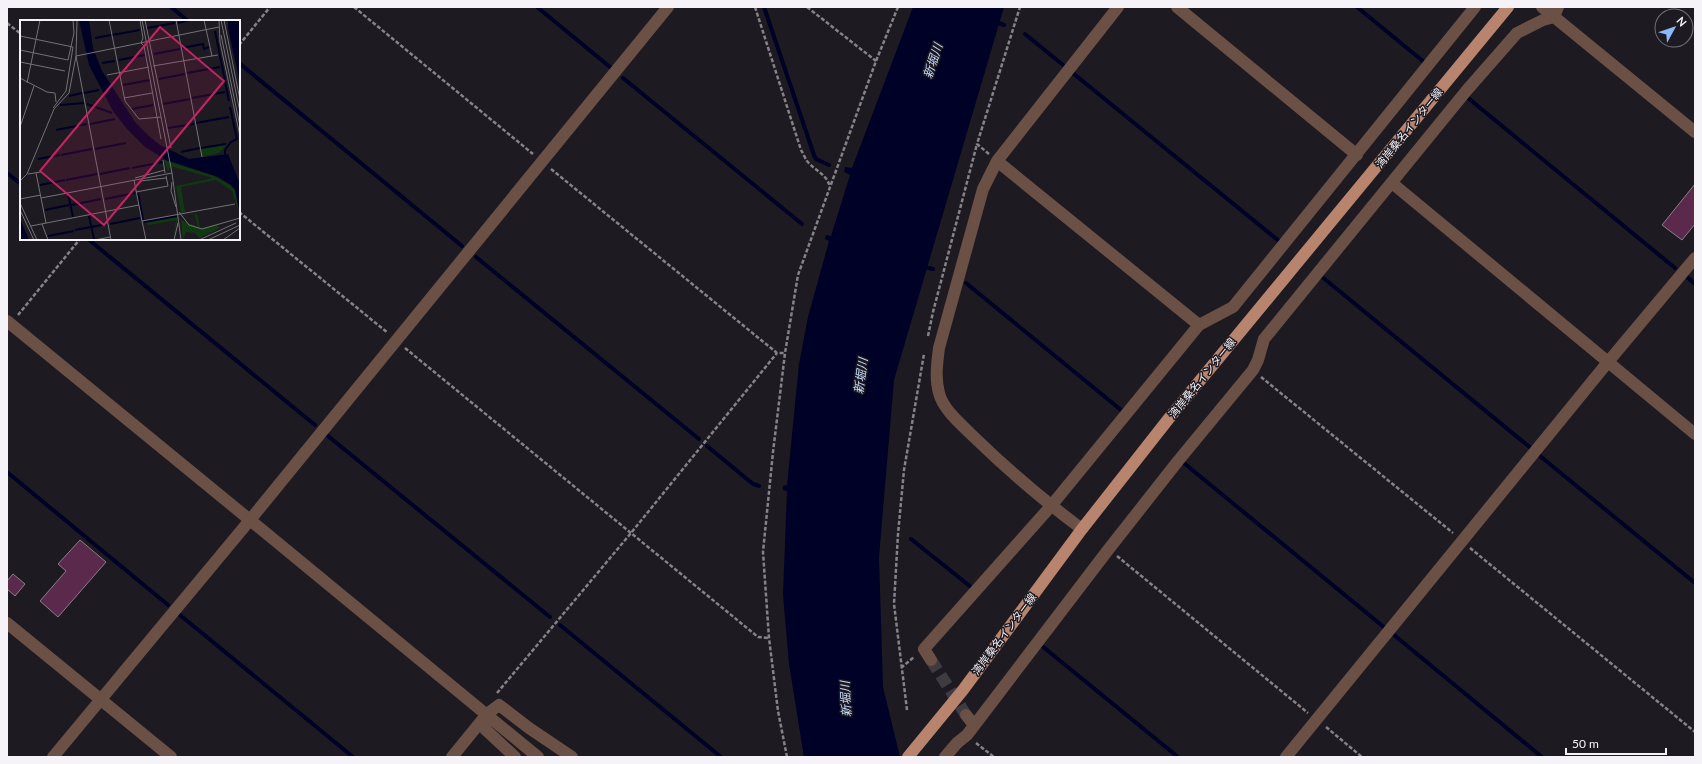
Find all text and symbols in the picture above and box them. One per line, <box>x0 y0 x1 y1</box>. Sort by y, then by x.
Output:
north arrow <box>1654 8 1694 48</box>
text: N <box>1674 14 1690 29</box>
inset map <box>20 20 240 240</box>
water label: 新堀川 <box>920 40 946 80</box>
street label: 湾岸桑名インター線 <box>1372 85 1445 170</box>
street label: 湾岸桑名インター線 <box>1165 335 1238 420</box>
water label: 新堀川 <box>851 355 871 395</box>
street label: 湾岸桑名インター線 <box>969 590 1039 677</box>
water label: 新堀川 <box>837 679 854 717</box>
scale bar <box>1566 730 1666 756</box>
text: 50 m <box>1572 736 1599 751</box>

